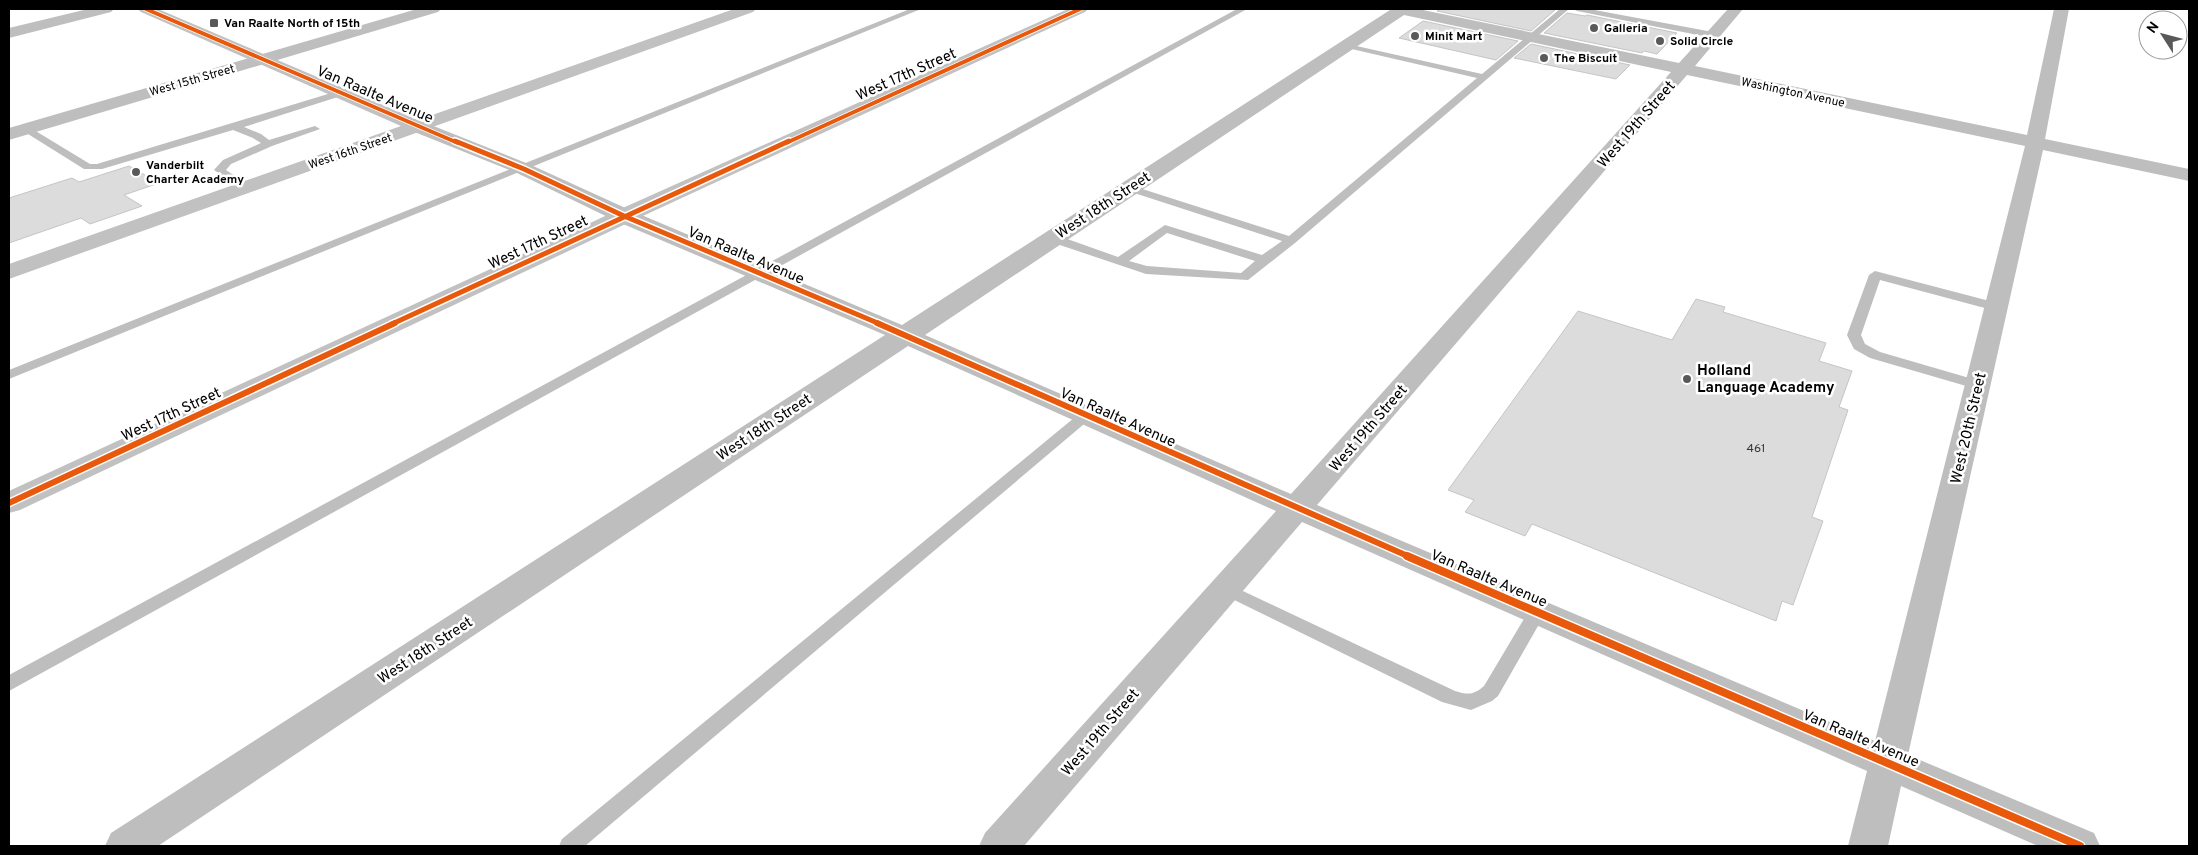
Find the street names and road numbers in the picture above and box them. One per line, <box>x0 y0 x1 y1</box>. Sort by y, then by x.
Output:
street label: West 17th Street <box>853 45 960 106</box>
street label: West 15th Street <box>148 61 237 101</box>
street label: Van Raalte Avenue <box>313 62 436 129</box>
street label: Washington Avenue <box>1740 74 1846 112</box>
street label: West 19th Street <box>1594 77 1680 173</box>
street label: West 16th Street <box>306 130 394 174</box>
street label: West 18th Street <box>1053 168 1155 244</box>
street label: West 17th Street <box>486 212 592 275</box>
street label: Van Raalte Avenue <box>684 223 807 290</box>
street label: West 20th Street <box>1947 371 1992 486</box>
street label: West 19th Street <box>1326 381 1412 477</box>
street label: West 17th Street <box>119 384 225 447</box>
street label: Van Raalte Avenue <box>1056 384 1178 452</box>
street label: West 18th Street <box>714 390 816 466</box>
street label: Van Raalte Avenue <box>1427 546 1550 613</box>
street label: West 18th Street <box>375 613 477 689</box>
street label: West 19th Street <box>1058 685 1144 781</box>
street label: Van Raalte Avenue <box>1799 706 1922 773</box>

